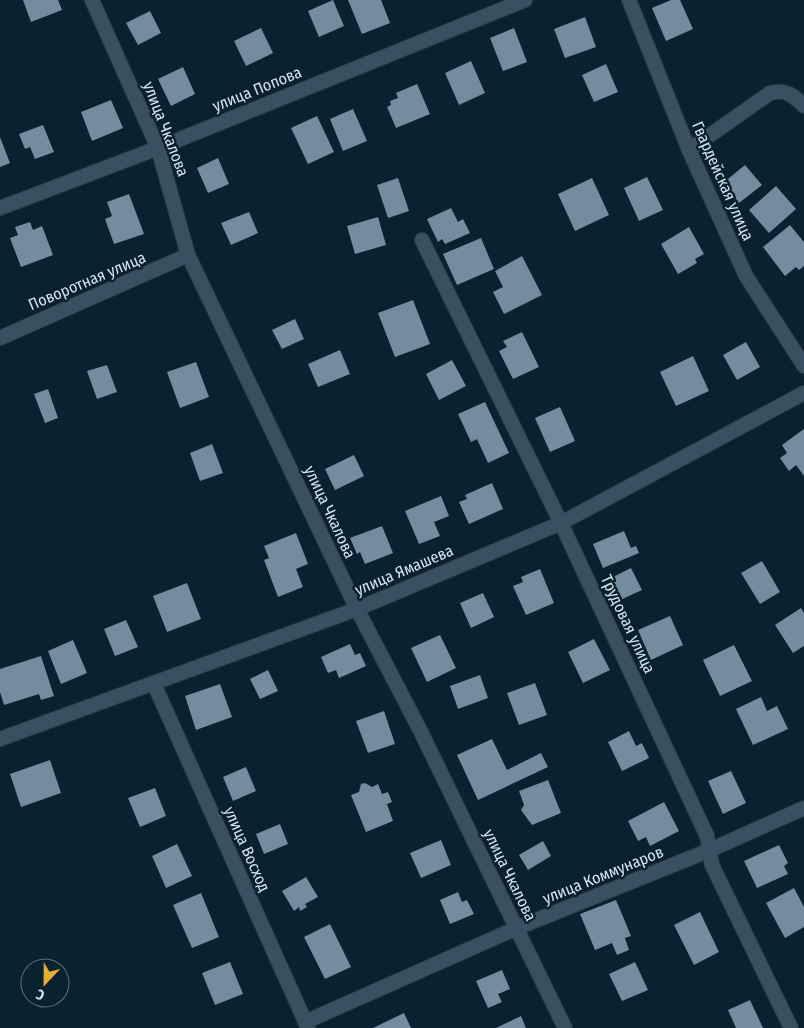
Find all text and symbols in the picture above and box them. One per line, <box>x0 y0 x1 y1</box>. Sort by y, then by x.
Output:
street label: улица Попова <box>210 62 305 116</box>
street label: улица Чкалова <box>139 79 193 179</box>
street label: Гвардейская улица <box>688 118 758 244</box>
street label: Поворотная улица <box>25 248 149 314</box>
street label: улица Чкалова <box>300 463 360 562</box>
street label: улица Ямашева <box>352 541 456 599</box>
street label: Трудовая улица <box>597 572 659 677</box>
street label: улица Восход <box>220 804 274 894</box>
street label: улица Чкалова <box>480 826 541 924</box>
street label: улица Коммунаров <box>540 842 666 908</box>
north arrow <box>20 958 70 1008</box>
text: С <box>33 985 47 1004</box>

